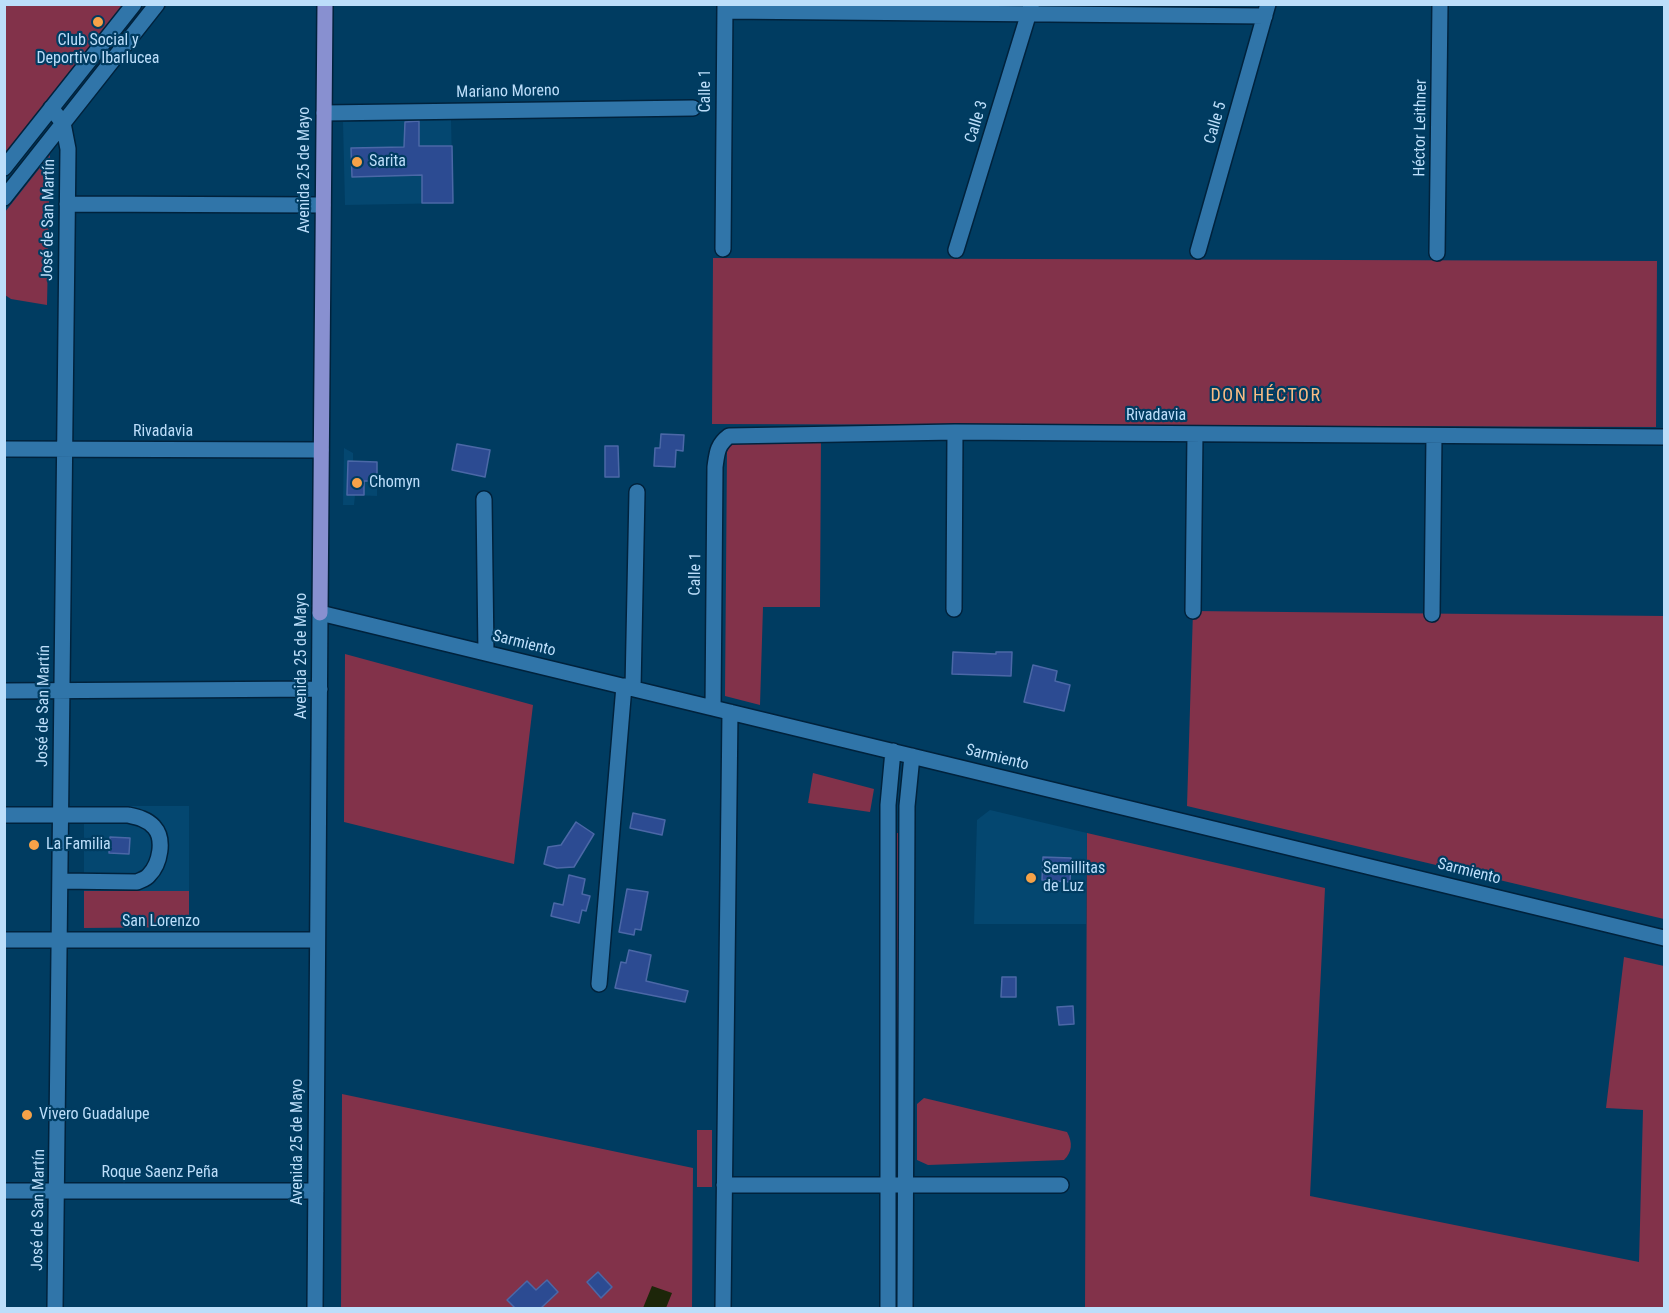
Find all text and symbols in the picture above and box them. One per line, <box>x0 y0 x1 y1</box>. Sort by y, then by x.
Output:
marker: Club Social y Deportivo Ibarlucea <box>91 15 105 29</box>
place label: Club Social y Deportivo Ibarlucea <box>36 31 160 69</box>
street label: Calle 1 <box>696 69 716 113</box>
street label: Héctor Leithner <box>1411 79 1431 177</box>
street label: Mariano Moreno <box>456 81 560 103</box>
street label: Calle 3 <box>962 99 992 145</box>
street label: Calle 5 <box>1201 100 1231 146</box>
street label: Avenida 25 de Mayo <box>295 107 315 233</box>
place label: Sarita <box>369 152 406 172</box>
marker: Sarita <box>350 155 364 169</box>
street label: José de San Martín <box>38 159 60 281</box>
district label: DON HÉCTOR <box>1211 385 1321 407</box>
street label: Rivadavia <box>1126 406 1186 426</box>
street label: Rivadavia <box>133 422 193 442</box>
place label: Chomyn <box>369 473 420 493</box>
marker: Chomyn <box>350 476 364 490</box>
street label: Calle 1 <box>686 552 706 596</box>
street label: Avenida 25 de Mayo <box>292 593 312 719</box>
street label: Sarmiento <box>490 627 558 661</box>
street label: José de San Martín <box>33 645 55 767</box>
street label: Sarmiento <box>963 741 1031 775</box>
place label: La Familia <box>46 835 111 855</box>
marker: La Familia <box>27 838 41 852</box>
street label: Sarmiento <box>1435 855 1503 889</box>
place label: Semillitas de Luz <box>1043 859 1105 897</box>
marker: Semillitas de Luz <box>1024 871 1038 885</box>
street label: San Lorenzo <box>122 912 200 932</box>
street label: Avenida 25 de Mayo <box>288 1079 308 1205</box>
place label: Vivero Guadalupe <box>39 1105 150 1125</box>
marker: Vivero Guadalupe <box>20 1108 34 1122</box>
street label: José de San Martín <box>28 1149 50 1271</box>
street label: Roque Saenz Peña <box>101 1163 219 1183</box>

